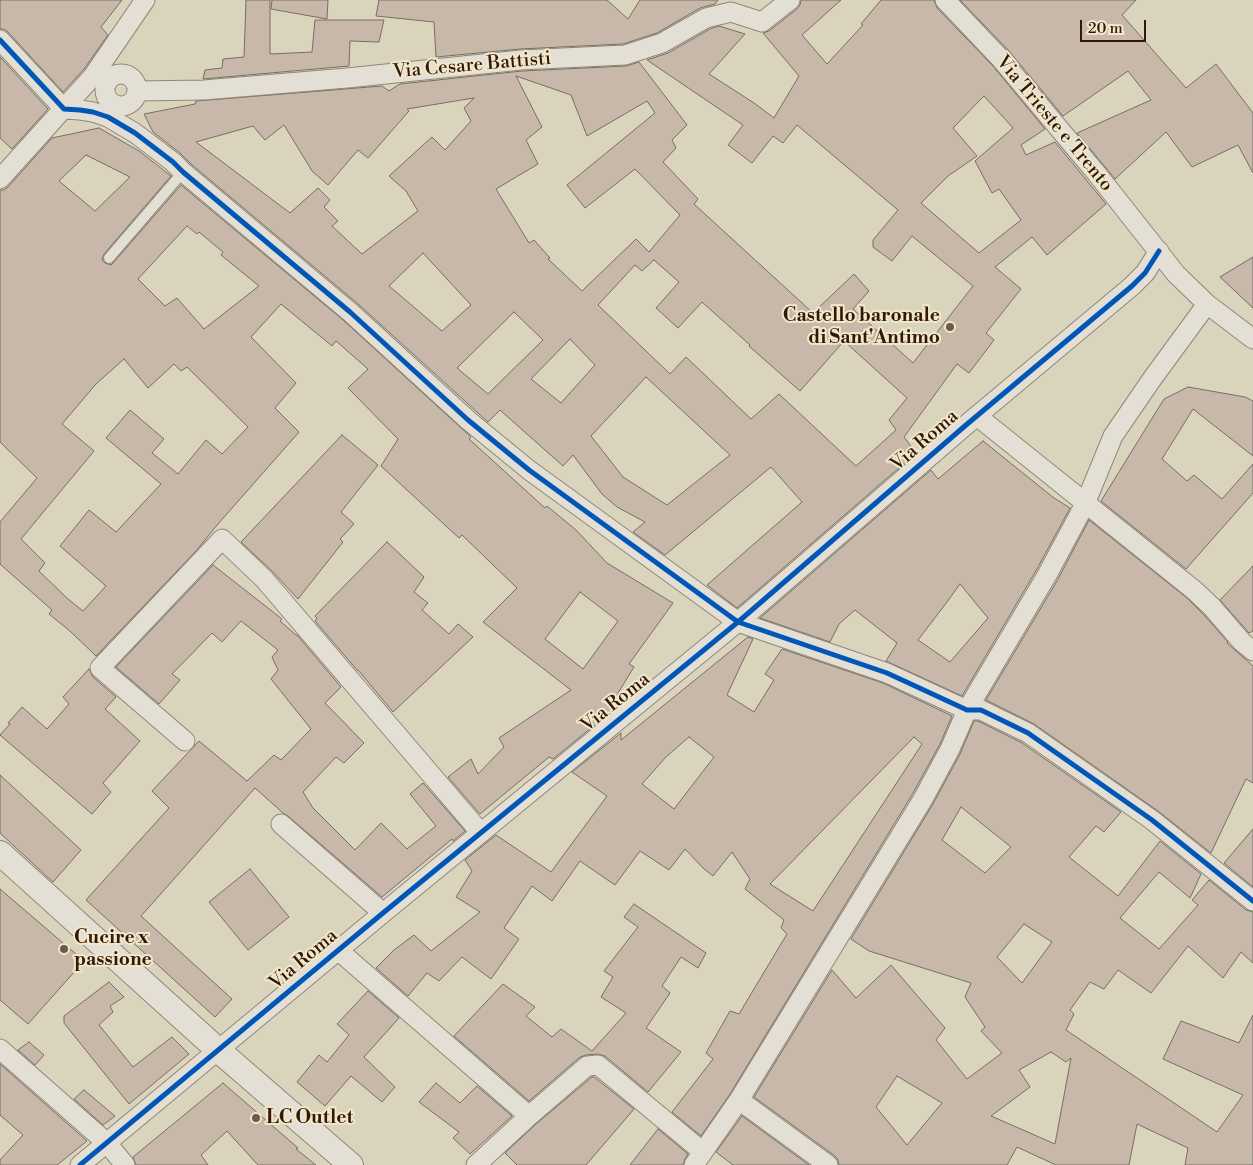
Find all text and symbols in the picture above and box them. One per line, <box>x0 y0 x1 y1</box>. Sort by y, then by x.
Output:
scale bar <box>1083 10 1149 42</box>
text: 20 m <box>1088 19 1123 38</box>
street label: Via Cesare Battisti <box>392 48 552 84</box>
street label: Via Trieste e Trento <box>991 52 1117 196</box>
place label: Castello baronale di Sant'Antimo <box>783 305 940 349</box>
marker: Castello baronale di Sant'Antimo <box>944 321 956 333</box>
street label: Via Roma <box>886 405 964 477</box>
street label: Via Roma <box>577 668 655 738</box>
street label: Via Roma <box>265 925 343 995</box>
place label: Cucire x passione <box>74 927 152 971</box>
marker: Cucire x passione <box>58 943 70 955</box>
place label: LC Outlet <box>266 1107 353 1129</box>
marker: LC Outlet <box>250 1112 262 1124</box>

